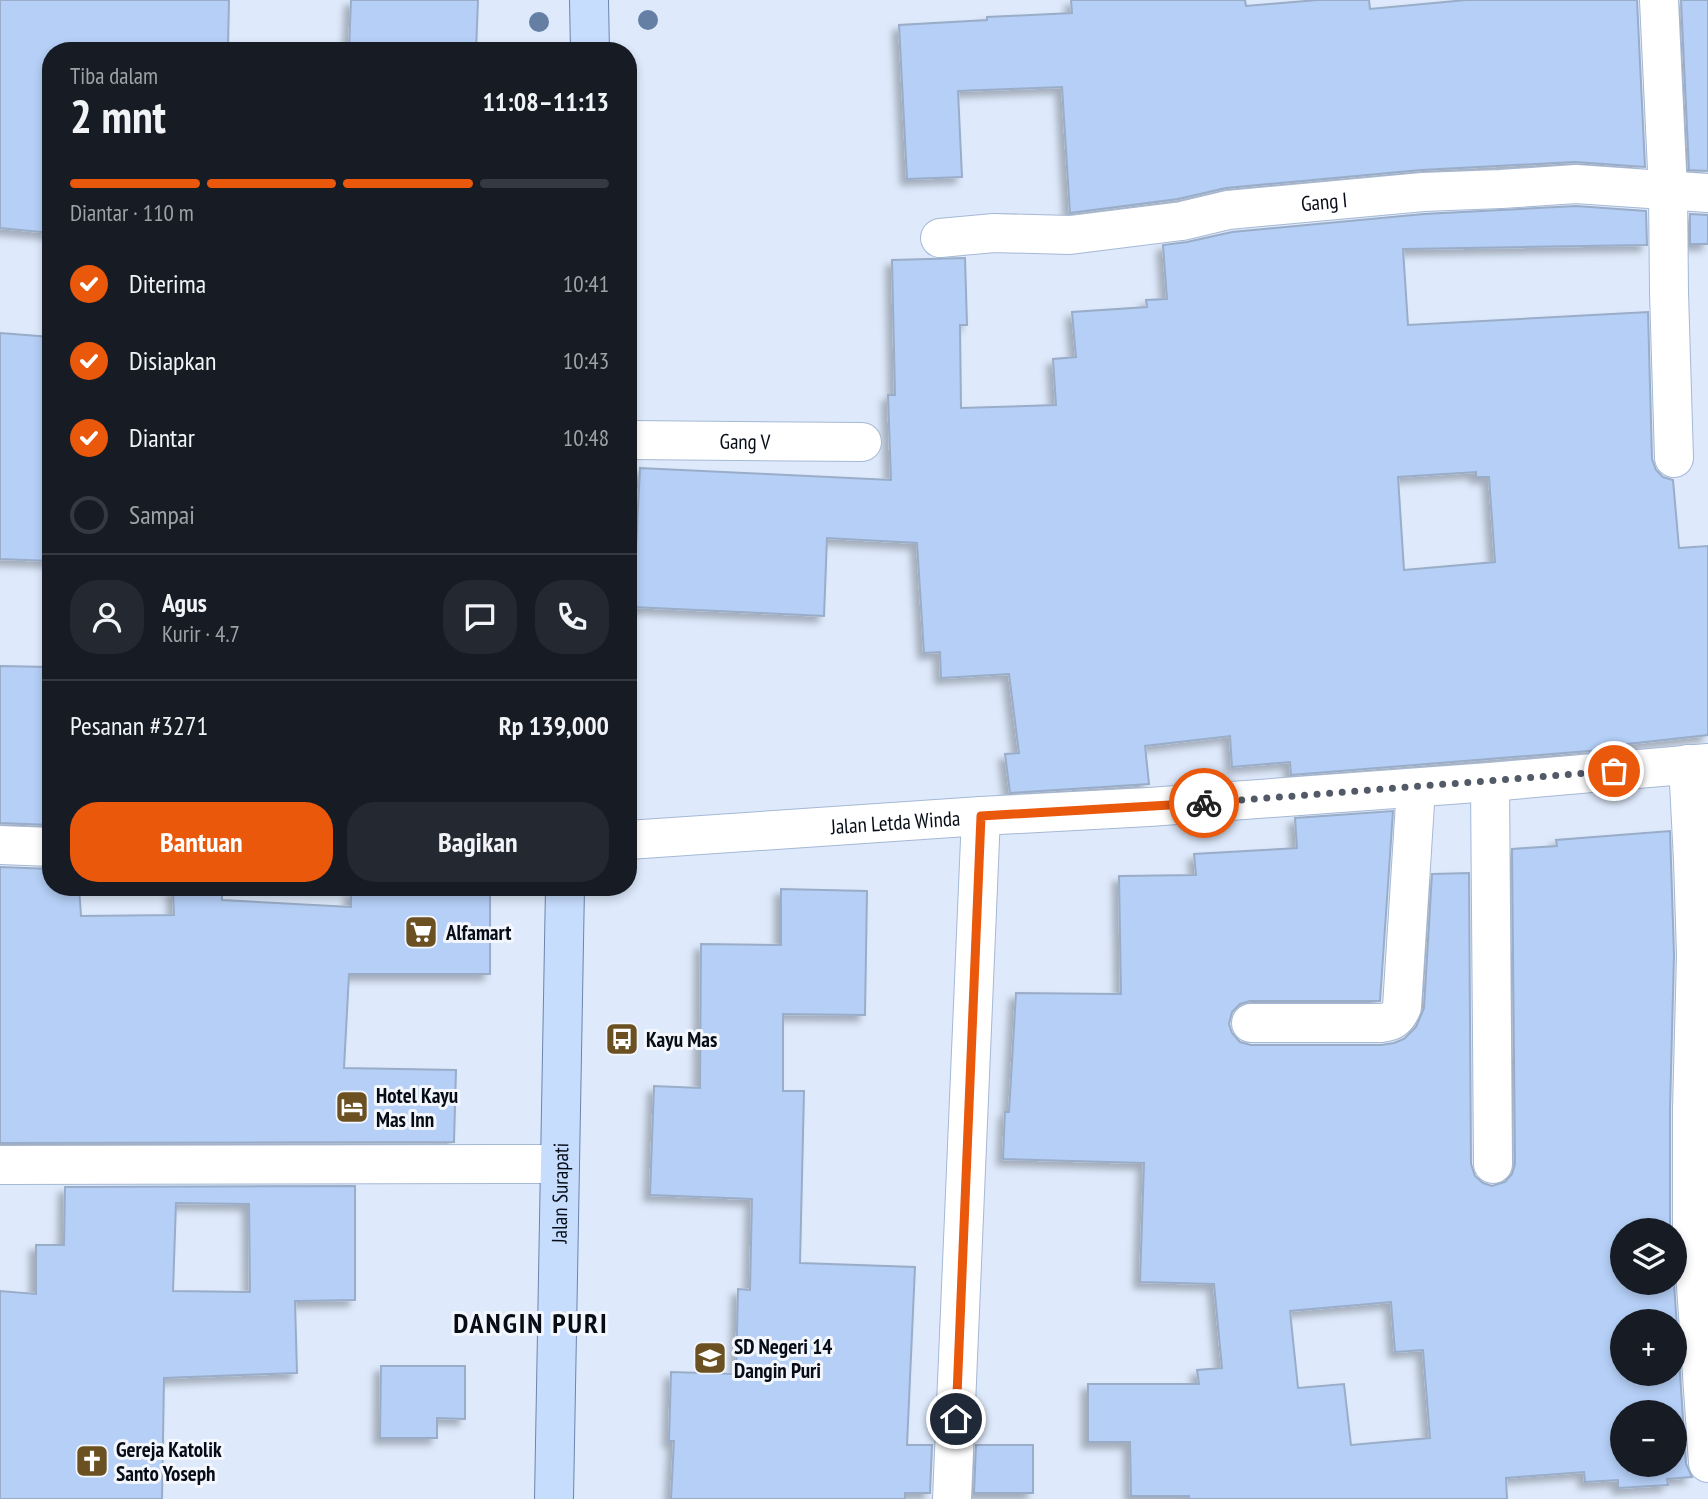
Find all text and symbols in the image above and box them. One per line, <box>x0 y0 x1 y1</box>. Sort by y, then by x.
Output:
text: Tiba dalam <box>70 61 158 90</box>
text: 11:08–11:13 <box>482 85 609 118</box>
text: 2 mnt <box>70 86 166 146</box>
street label: Gang I <box>1300 186 1349 217</box>
text: Diantar · 110 m <box>70 198 194 227</box>
icon: check <box>70 265 108 303</box>
text: Diterima <box>129 267 206 300</box>
text: 10:41 <box>563 269 609 298</box>
icon: check <box>70 342 108 380</box>
text: Disiapkan <box>129 344 216 377</box>
text: 10:43 <box>563 346 609 375</box>
icon: check <box>70 419 108 457</box>
text: Diantar <box>129 421 195 454</box>
text: 10:48 <box>563 423 609 452</box>
street label: Gang V <box>720 427 771 455</box>
text: Sampai <box>129 498 195 531</box>
button: person <box>70 580 144 654</box>
button: chat <box>443 580 517 654</box>
button: phone <box>535 580 609 654</box>
text: Agus <box>162 586 207 619</box>
text: Kurir · 4.7 <box>162 619 240 648</box>
text: Pesanan #3271 <box>70 709 208 742</box>
text: Rp 139,000 <box>499 709 609 742</box>
pin <box>1584 741 1644 801</box>
icon: bag <box>1595 752 1633 790</box>
courier <box>1169 768 1239 838</box>
icon: bike <box>1185 784 1223 822</box>
button: Bantuan <box>70 802 333 882</box>
button: Bagikan <box>347 802 609 882</box>
street label: Jalan Letda Winda <box>829 804 961 840</box>
supermarket icon: Alfamart <box>402 913 440 951</box>
place label: Alfamart <box>445 919 511 946</box>
bus stop icon: Kayu Mas <box>603 1020 641 1058</box>
place label: Kayu Mas <box>646 1026 717 1053</box>
place label: Hotel Kayu Mas Inn <box>376 1082 458 1133</box>
hotel icon: Hotel Kayu Mas Inn <box>333 1088 371 1126</box>
street label: Jalan Surapati <box>545 1142 574 1245</box>
map controls <box>1610 1218 1687 1477</box>
button: layers <box>1610 1218 1687 1295</box>
district label: DANGIN PURI <box>453 1304 609 1341</box>
button: + <box>1610 1309 1687 1386</box>
place label: SD Negeri 14 Dangin Puri <box>734 1333 832 1384</box>
school or university icon: SD Negeri 14 Dangin Puri <box>691 1339 729 1377</box>
pin <box>926 1389 986 1449</box>
icon: home <box>937 1400 975 1438</box>
button: − <box>1610 1400 1687 1477</box>
place label: Gereja Katolik Santo Yoseph <box>116 1436 222 1487</box>
church icon: Gereja Katolik Santo Yoseph <box>73 1442 111 1480</box>

